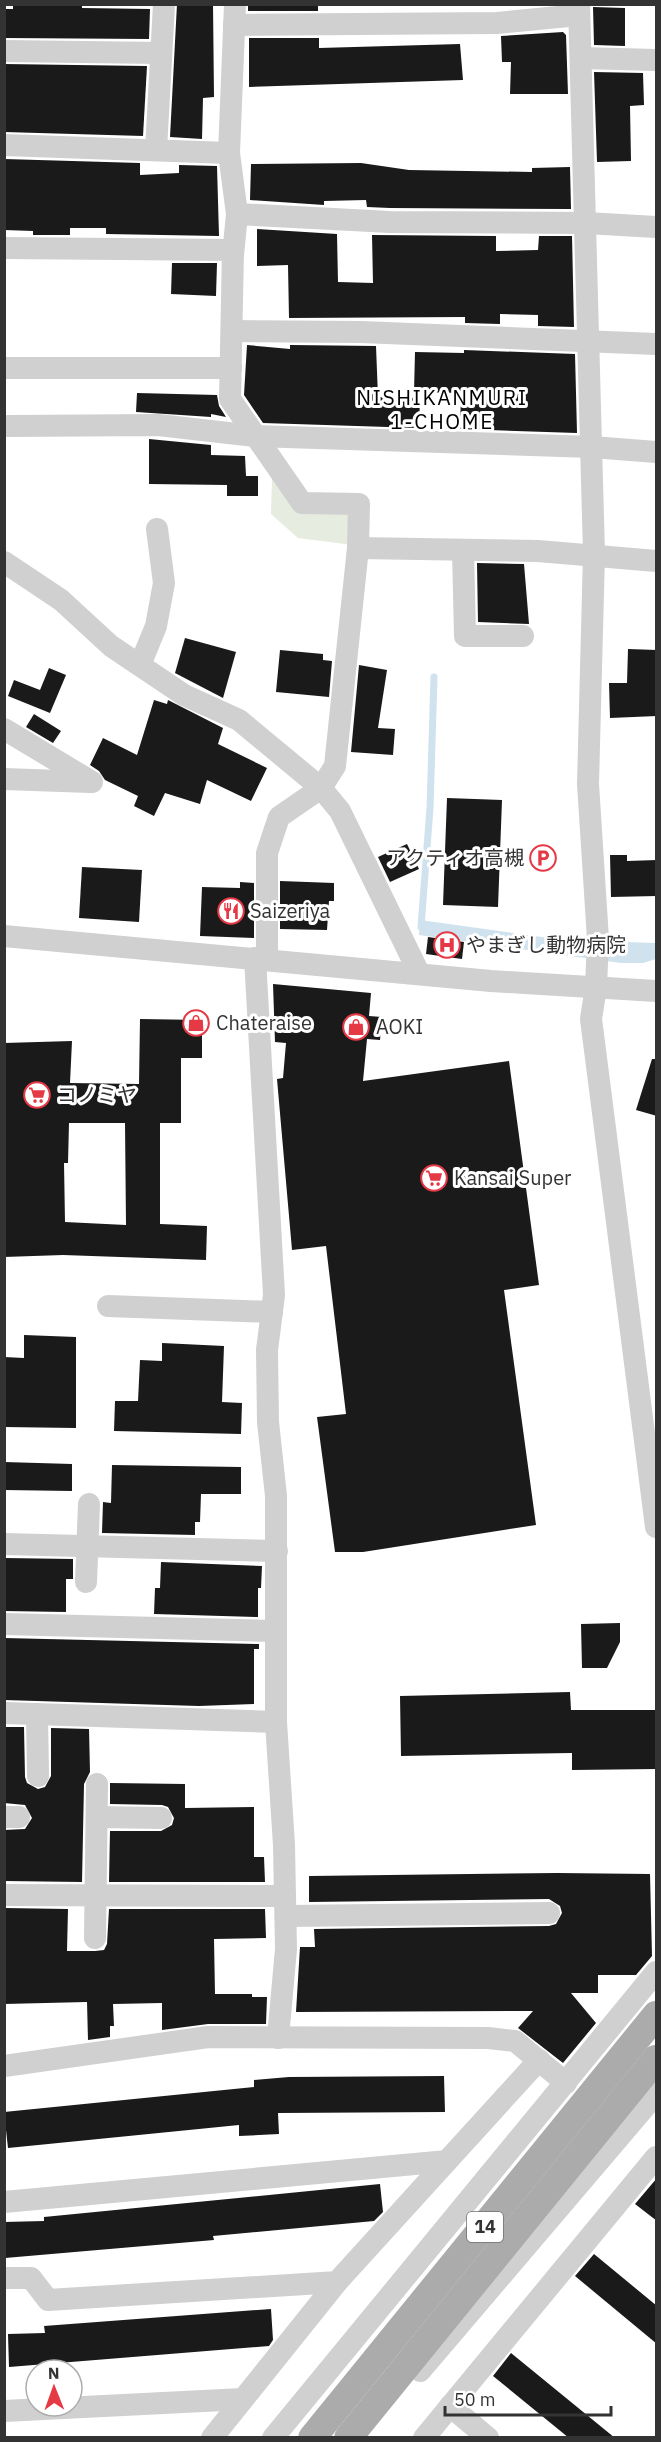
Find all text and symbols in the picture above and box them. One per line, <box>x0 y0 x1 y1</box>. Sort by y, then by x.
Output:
district label: NISHIKANMURI 1-CHOME <box>356 383 528 435</box>
parking icon: アクティオ高槻 <box>528 843 558 873</box>
place label: アクティオ高槻 <box>386 844 524 871</box>
restaurant icon: Saizeriya <box>216 896 246 926</box>
place label: Saizeriya <box>250 897 330 924</box>
hospital icon: やまぎし動物病院 <box>432 930 462 960</box>
place label: やまぎし動物病院 <box>466 931 626 958</box>
shop icon: Chateraise <box>181 1008 211 1038</box>
place label: Chateraise <box>216 1009 312 1036</box>
shop icon: AOKI <box>341 1012 371 1042</box>
place label: AOKI <box>376 1013 423 1040</box>
supermarket icon: コノミヤ <box>22 1080 52 1110</box>
place label: コノミヤ <box>57 1081 137 1108</box>
supermarket icon: Kansai Super <box>419 1163 449 1193</box>
place label: Kansai Super <box>454 1164 571 1191</box>
road number: 14 <box>467 2212 503 2242</box>
north arrow <box>24 2358 84 2418</box>
text: N <box>48 2363 60 2383</box>
scale bar <box>445 2379 612 2417</box>
text: 50 m <box>454 2388 496 2411</box>

